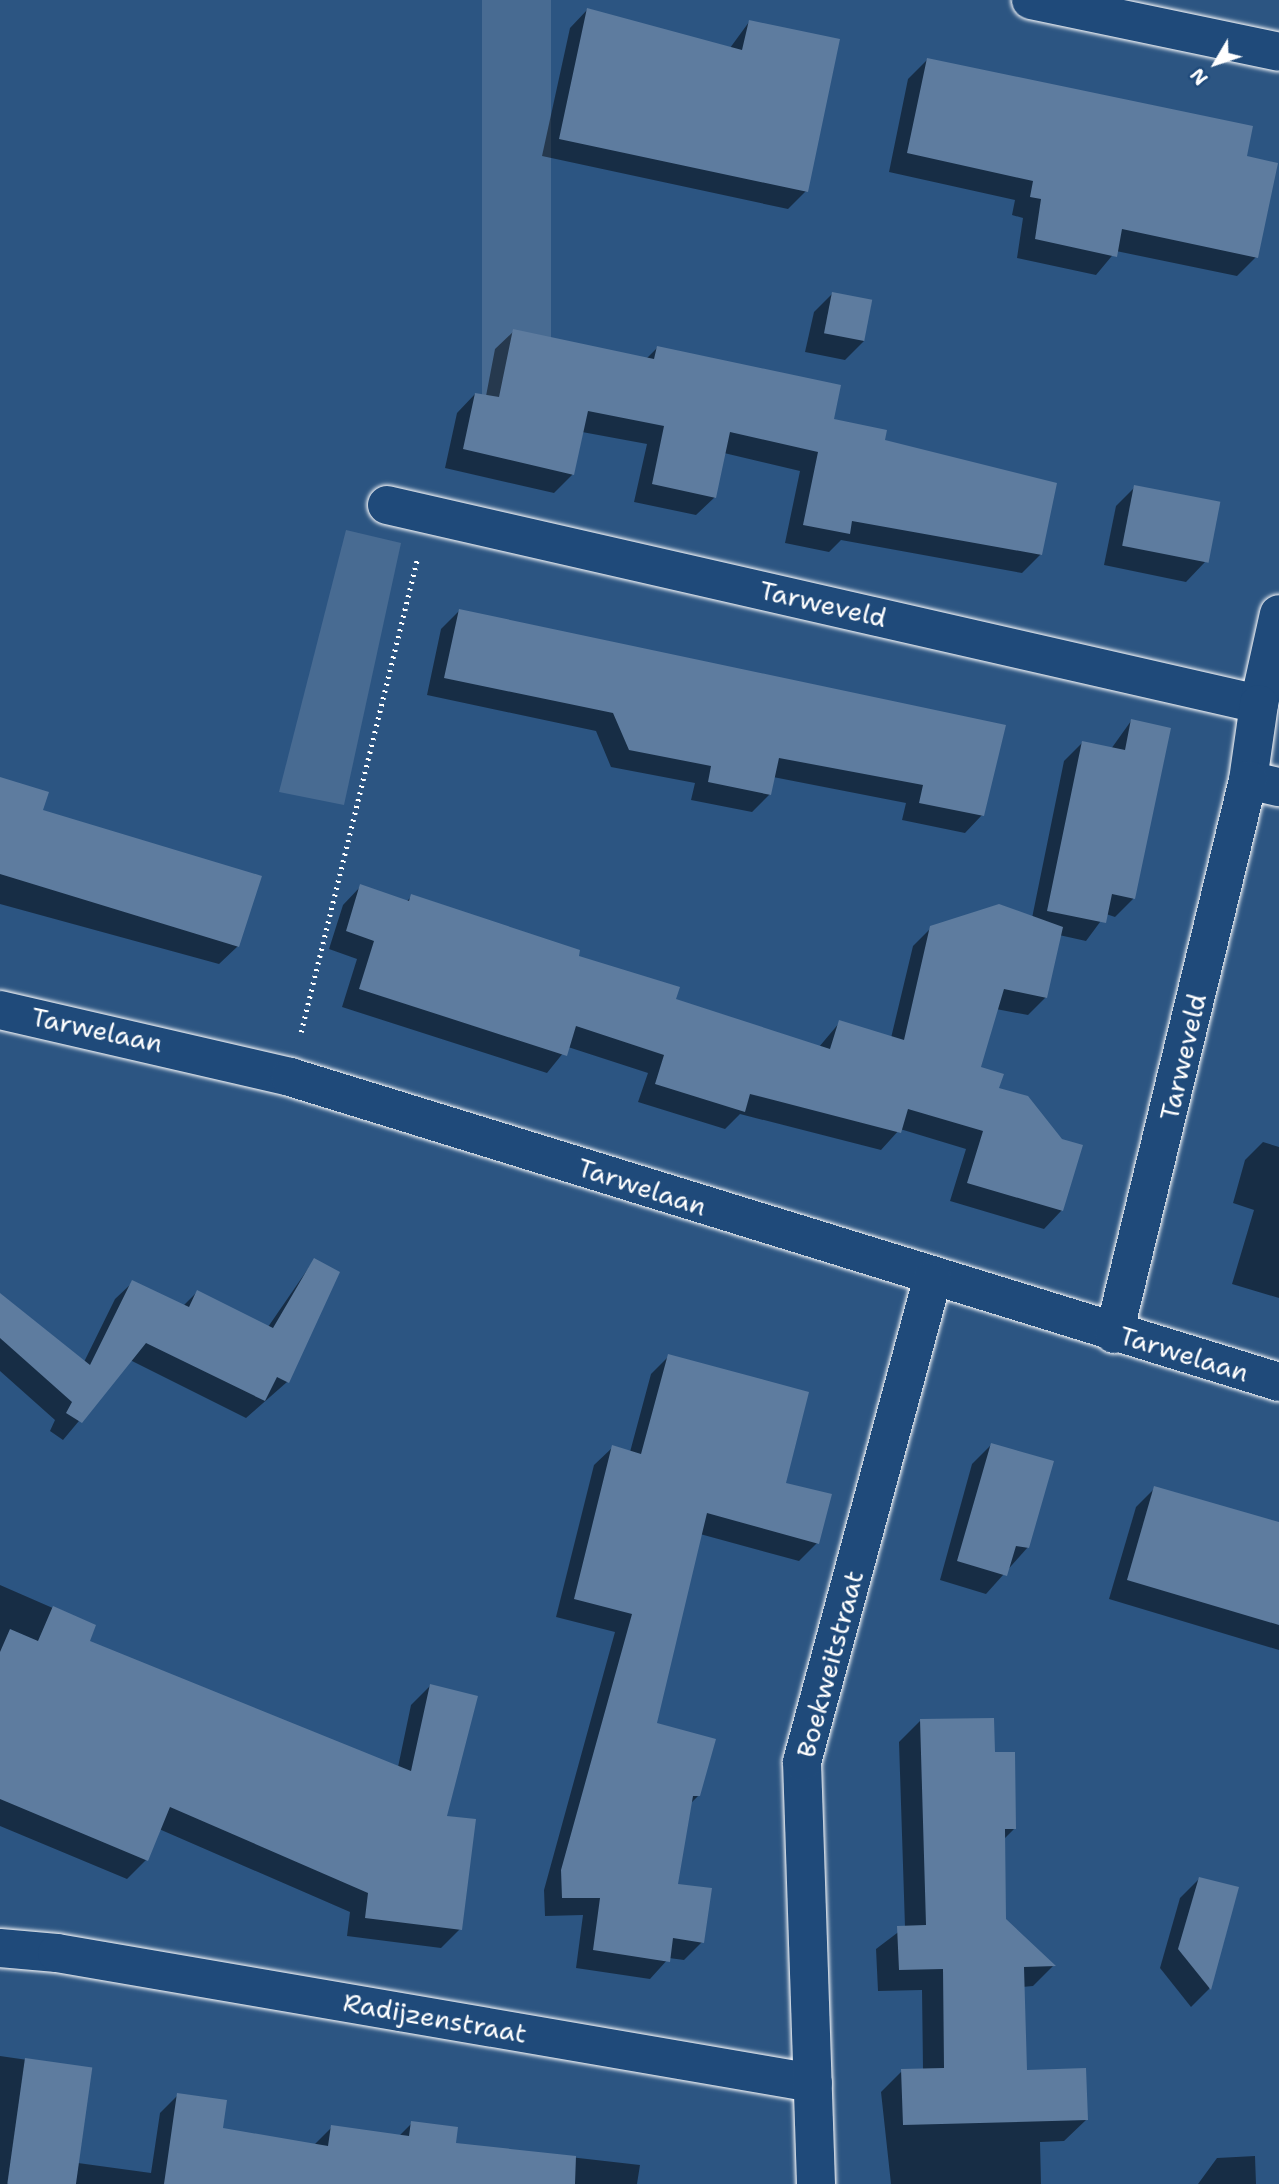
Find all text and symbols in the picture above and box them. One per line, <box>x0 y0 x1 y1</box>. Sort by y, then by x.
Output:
north arrow <box>1181 28 1251 98</box>
text: N <box>1185 63 1214 90</box>
street label: Tarweveld <box>757 574 889 634</box>
street label: Tarweveld <box>1153 991 1213 1123</box>
street label: Tarwelaan <box>28 1001 166 1059</box>
street label: Tarwelaan <box>574 1152 710 1222</box>
street label: Tarwelaan <box>1116 1320 1252 1388</box>
street label: Boekweitstraat <box>790 1567 870 1761</box>
street label: Radijzenstraat <box>341 1987 529 2049</box>

